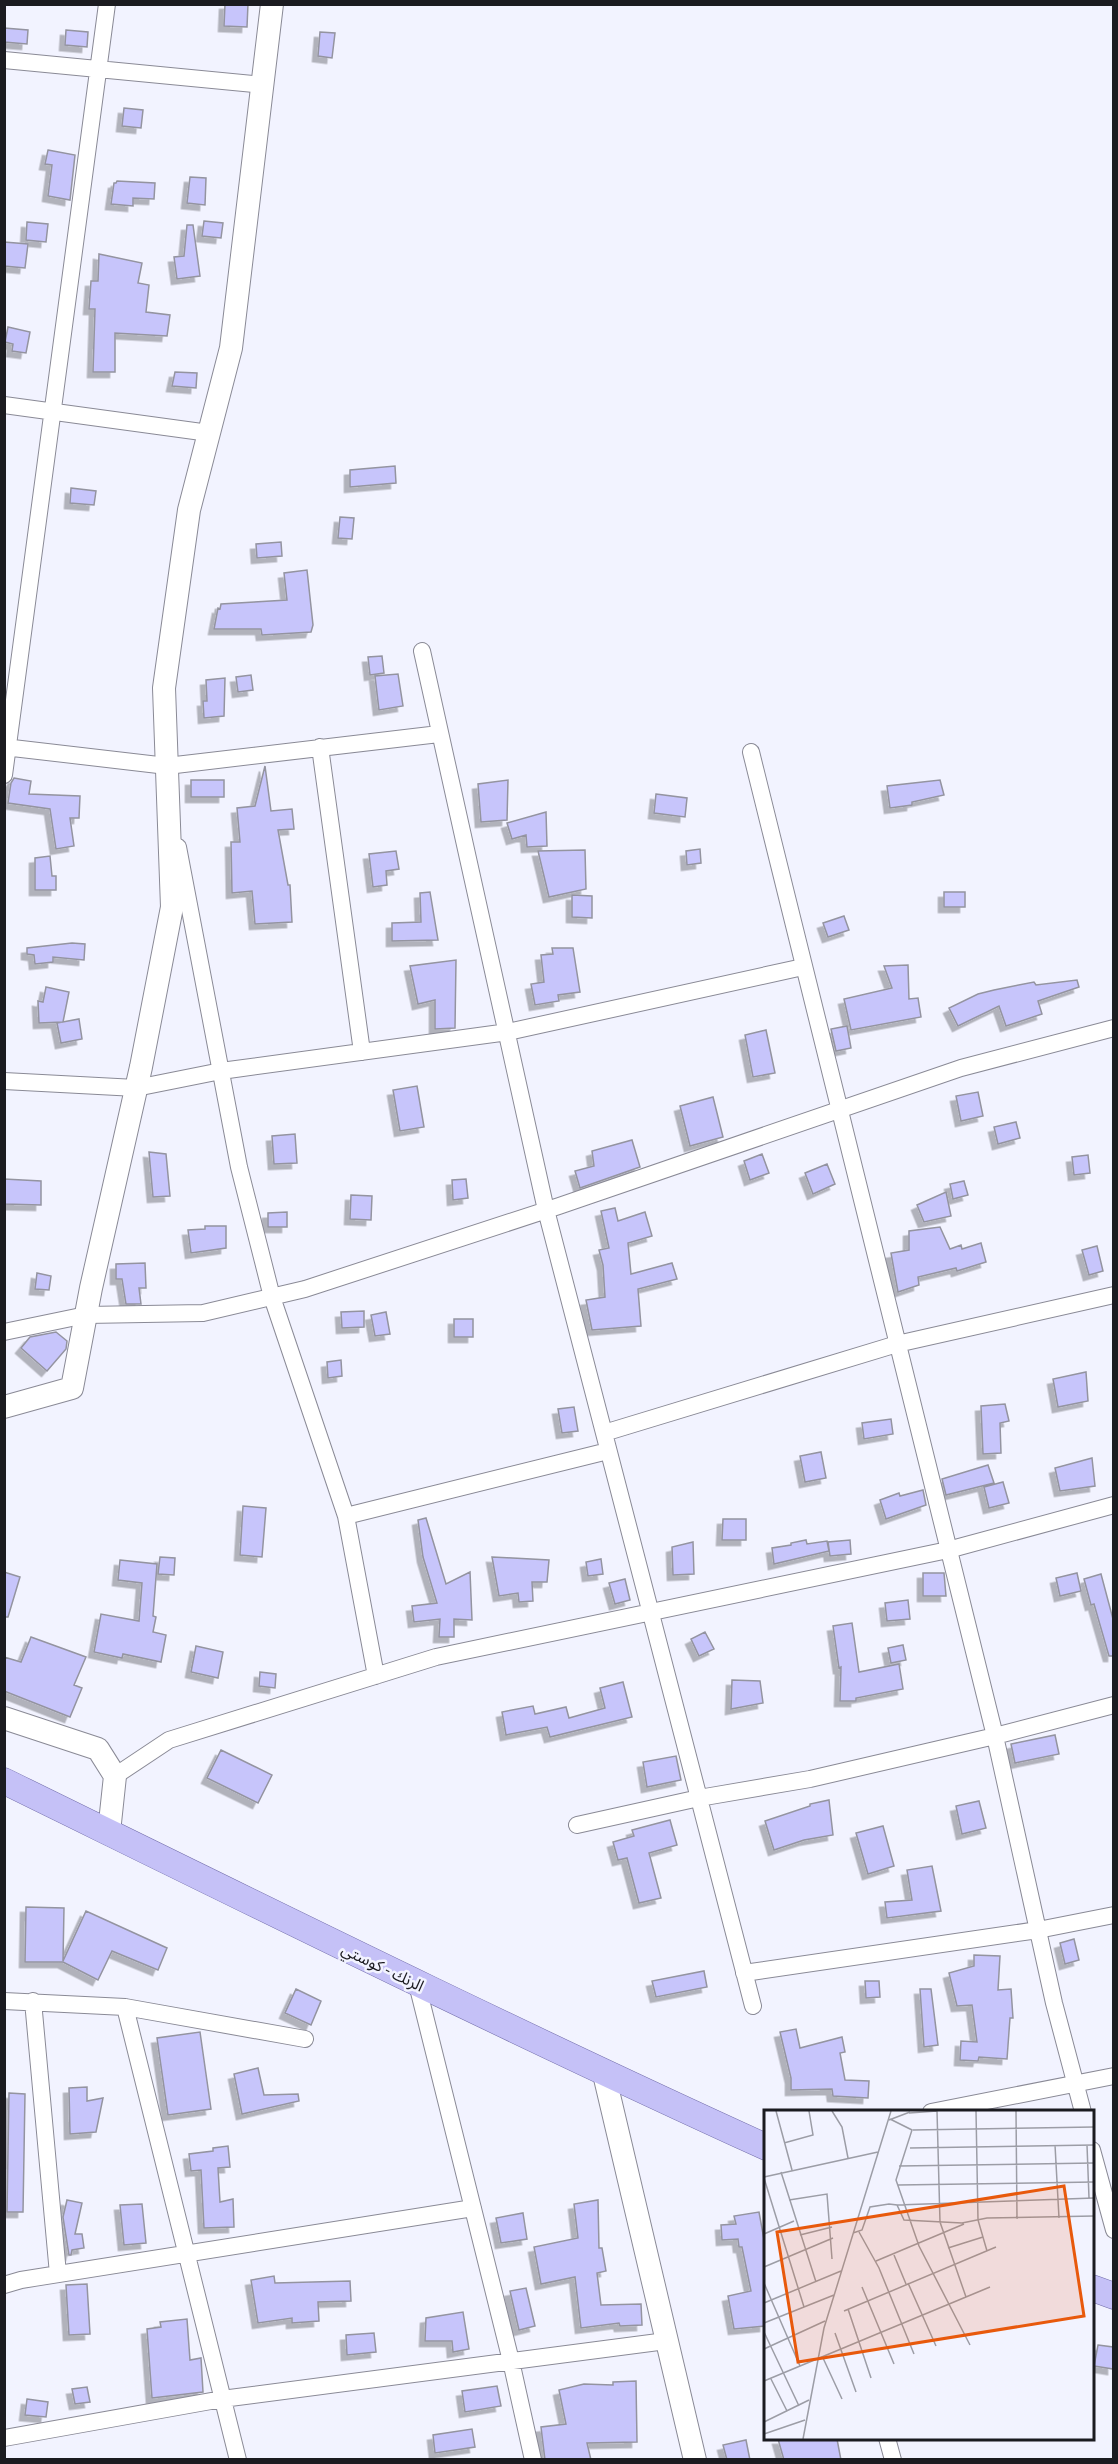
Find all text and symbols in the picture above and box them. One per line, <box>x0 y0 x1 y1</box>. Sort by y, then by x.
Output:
street label: الرنك - كوستي <box>337 1939 427 1998</box>
inset map <box>764 2110 1094 2440</box>

